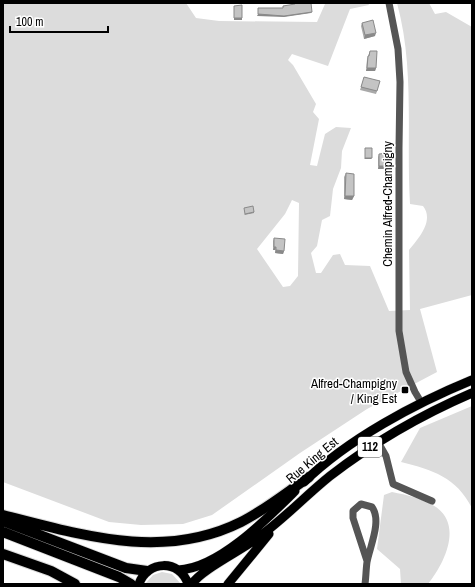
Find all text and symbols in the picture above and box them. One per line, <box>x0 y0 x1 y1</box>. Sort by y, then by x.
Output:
scale bar <box>10 8 108 34</box>
text: 100 m <box>16 14 43 30</box>
street label: Chemin Alfred-Champigny <box>379 141 396 267</box>
place label: Alfred-Champigny / King Est <box>310 375 398 407</box>
marker: Alfred-Champigny / King Est <box>400 385 410 395</box>
street label: Rue King Est <box>282 433 342 487</box>
road number: 112 <box>358 437 382 457</box>

